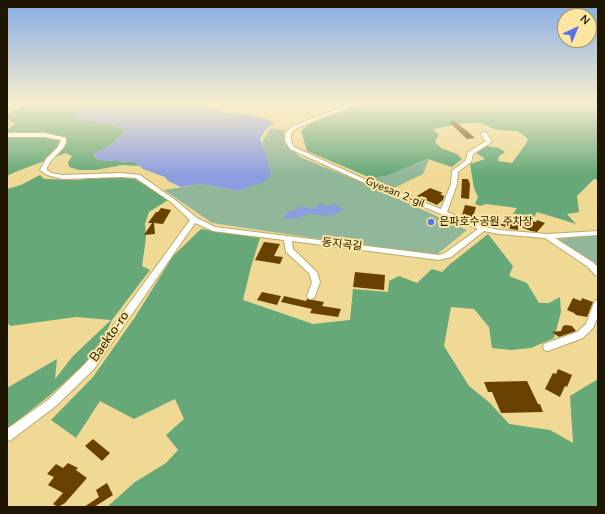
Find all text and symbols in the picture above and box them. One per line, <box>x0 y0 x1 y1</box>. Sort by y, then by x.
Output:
north arrow <box>557 8 597 48</box>
text: N <box>577 11 593 28</box>
street label: Gyesan 2-gil <box>363 175 427 211</box>
place label: 은파호수공원 주차장 <box>439 215 533 229</box>
marker: 은파호수공원 주차장 <box>426 217 436 227</box>
street label: 동지곡길 <box>321 236 363 254</box>
street label: Baekto-ro <box>87 309 133 365</box>

